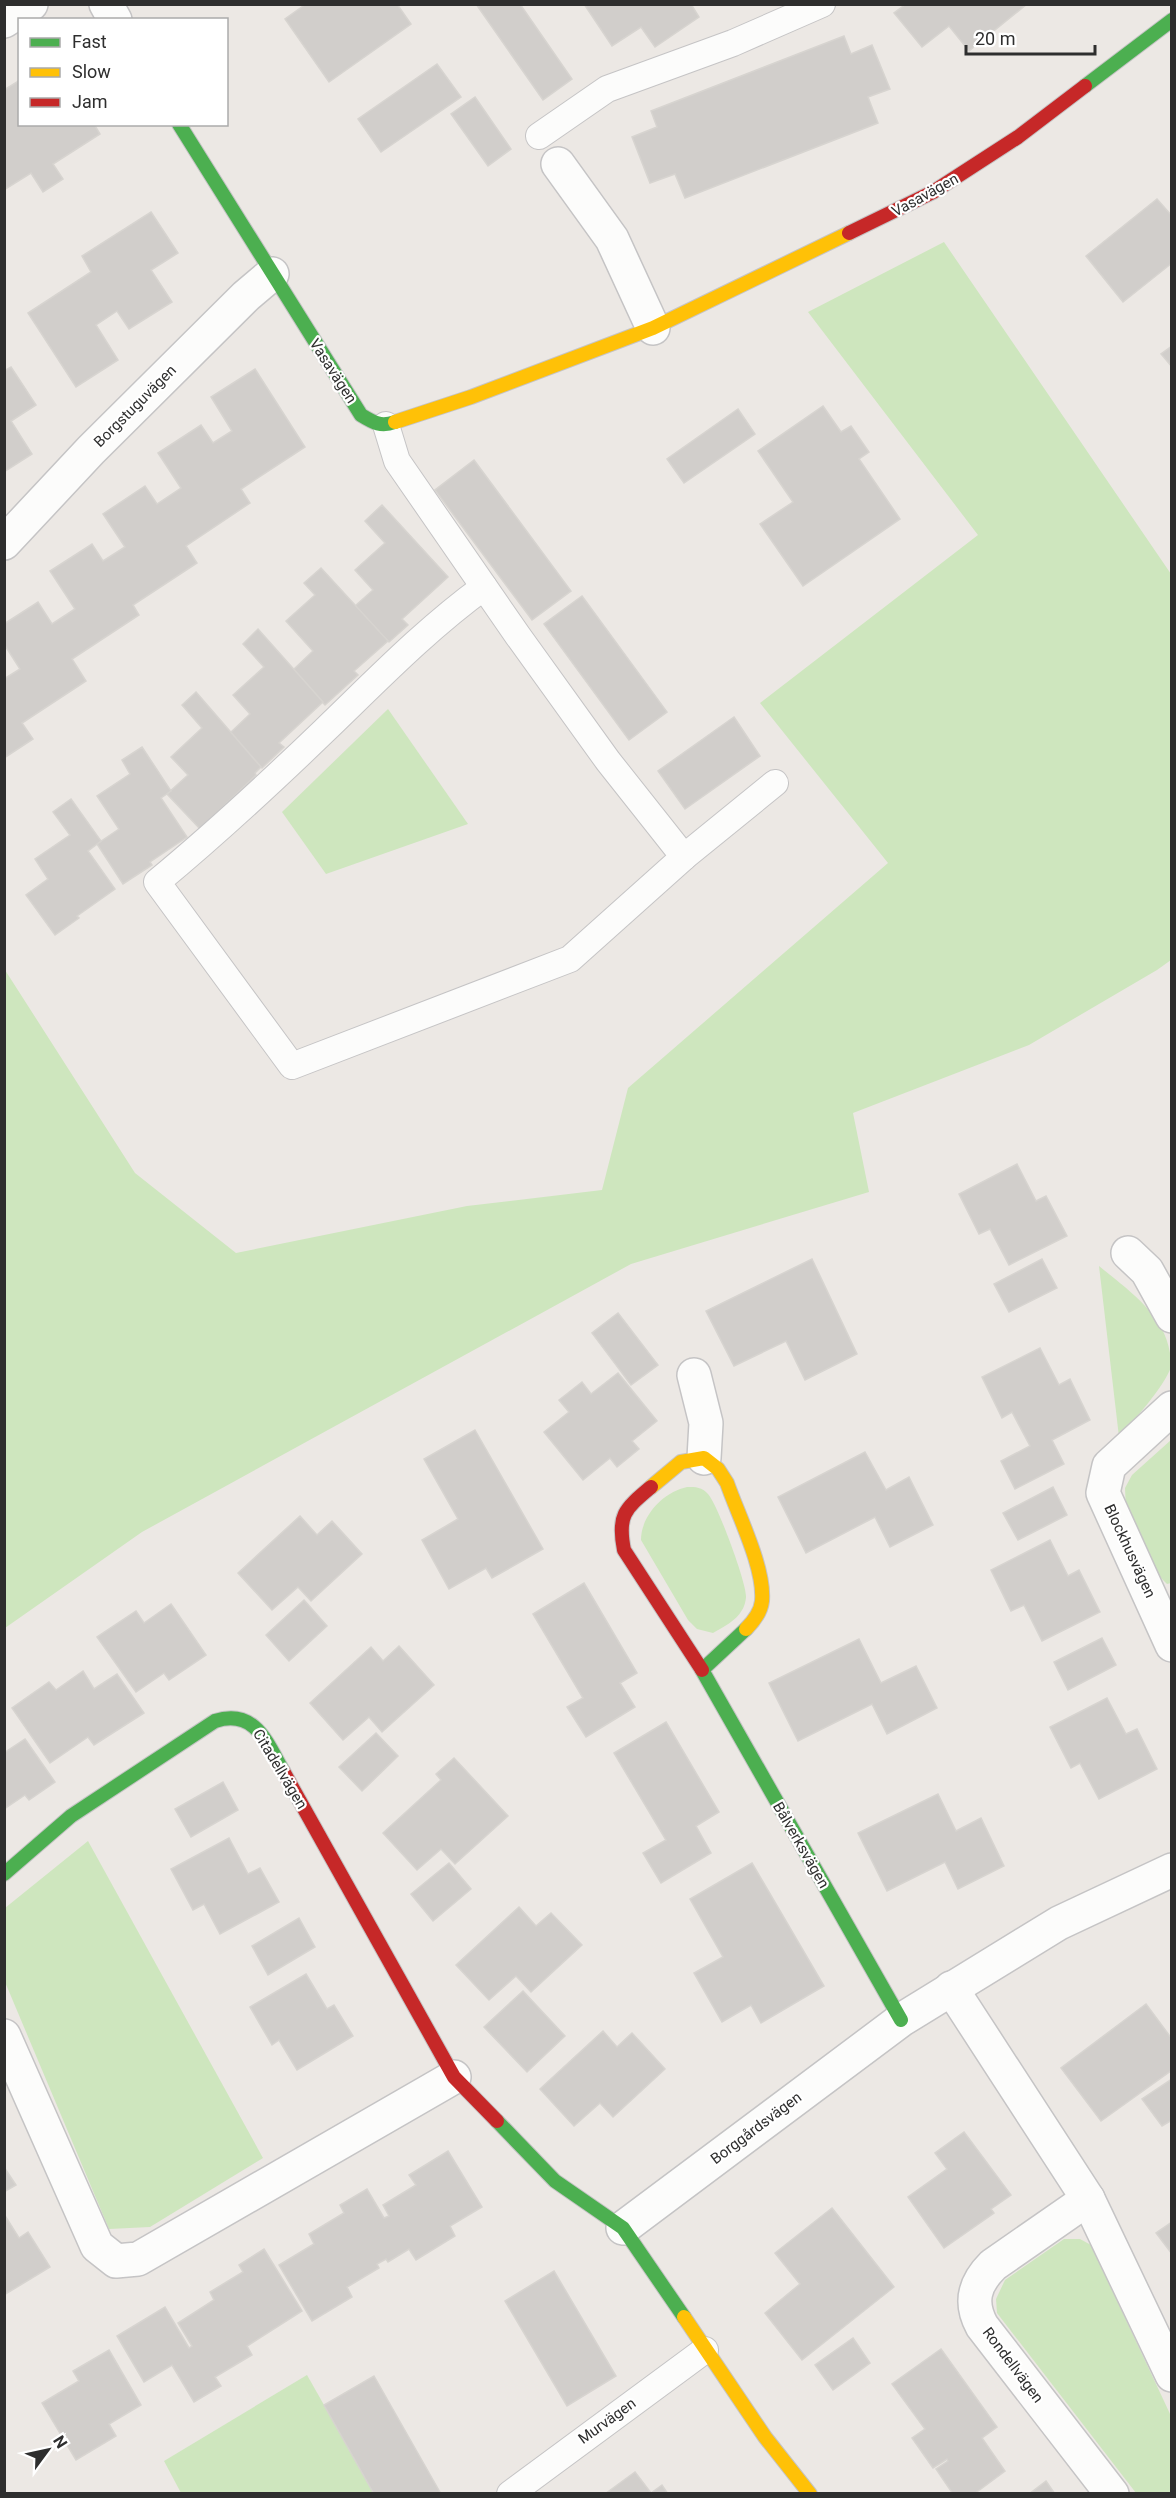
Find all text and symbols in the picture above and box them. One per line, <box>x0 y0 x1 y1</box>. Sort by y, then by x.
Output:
legend <box>18 18 228 126</box>
scale bar <box>966 18 1095 56</box>
text: 20 m <box>975 28 1015 49</box>
text: Fast <box>72 31 107 52</box>
text: Slow <box>72 61 111 82</box>
text: Jam <box>72 91 108 112</box>
street label: Vasavägen <box>889 169 961 221</box>
street label: Vasavägen <box>306 335 360 407</box>
street label: Borgstuguvägen <box>90 361 180 451</box>
street label: Blockhusvägen <box>1100 1501 1160 1601</box>
street label: Citadellvägen <box>249 1726 311 1812</box>
street label: Bålverksvägen <box>769 1799 833 1891</box>
street label: Borggårdsvägen <box>707 2088 805 2168</box>
street label: Rondellvägen <box>979 2324 1047 2406</box>
street label: Murvägen <box>575 2394 639 2448</box>
north arrow <box>18 2420 78 2480</box>
text: N <box>49 2432 71 2452</box>

